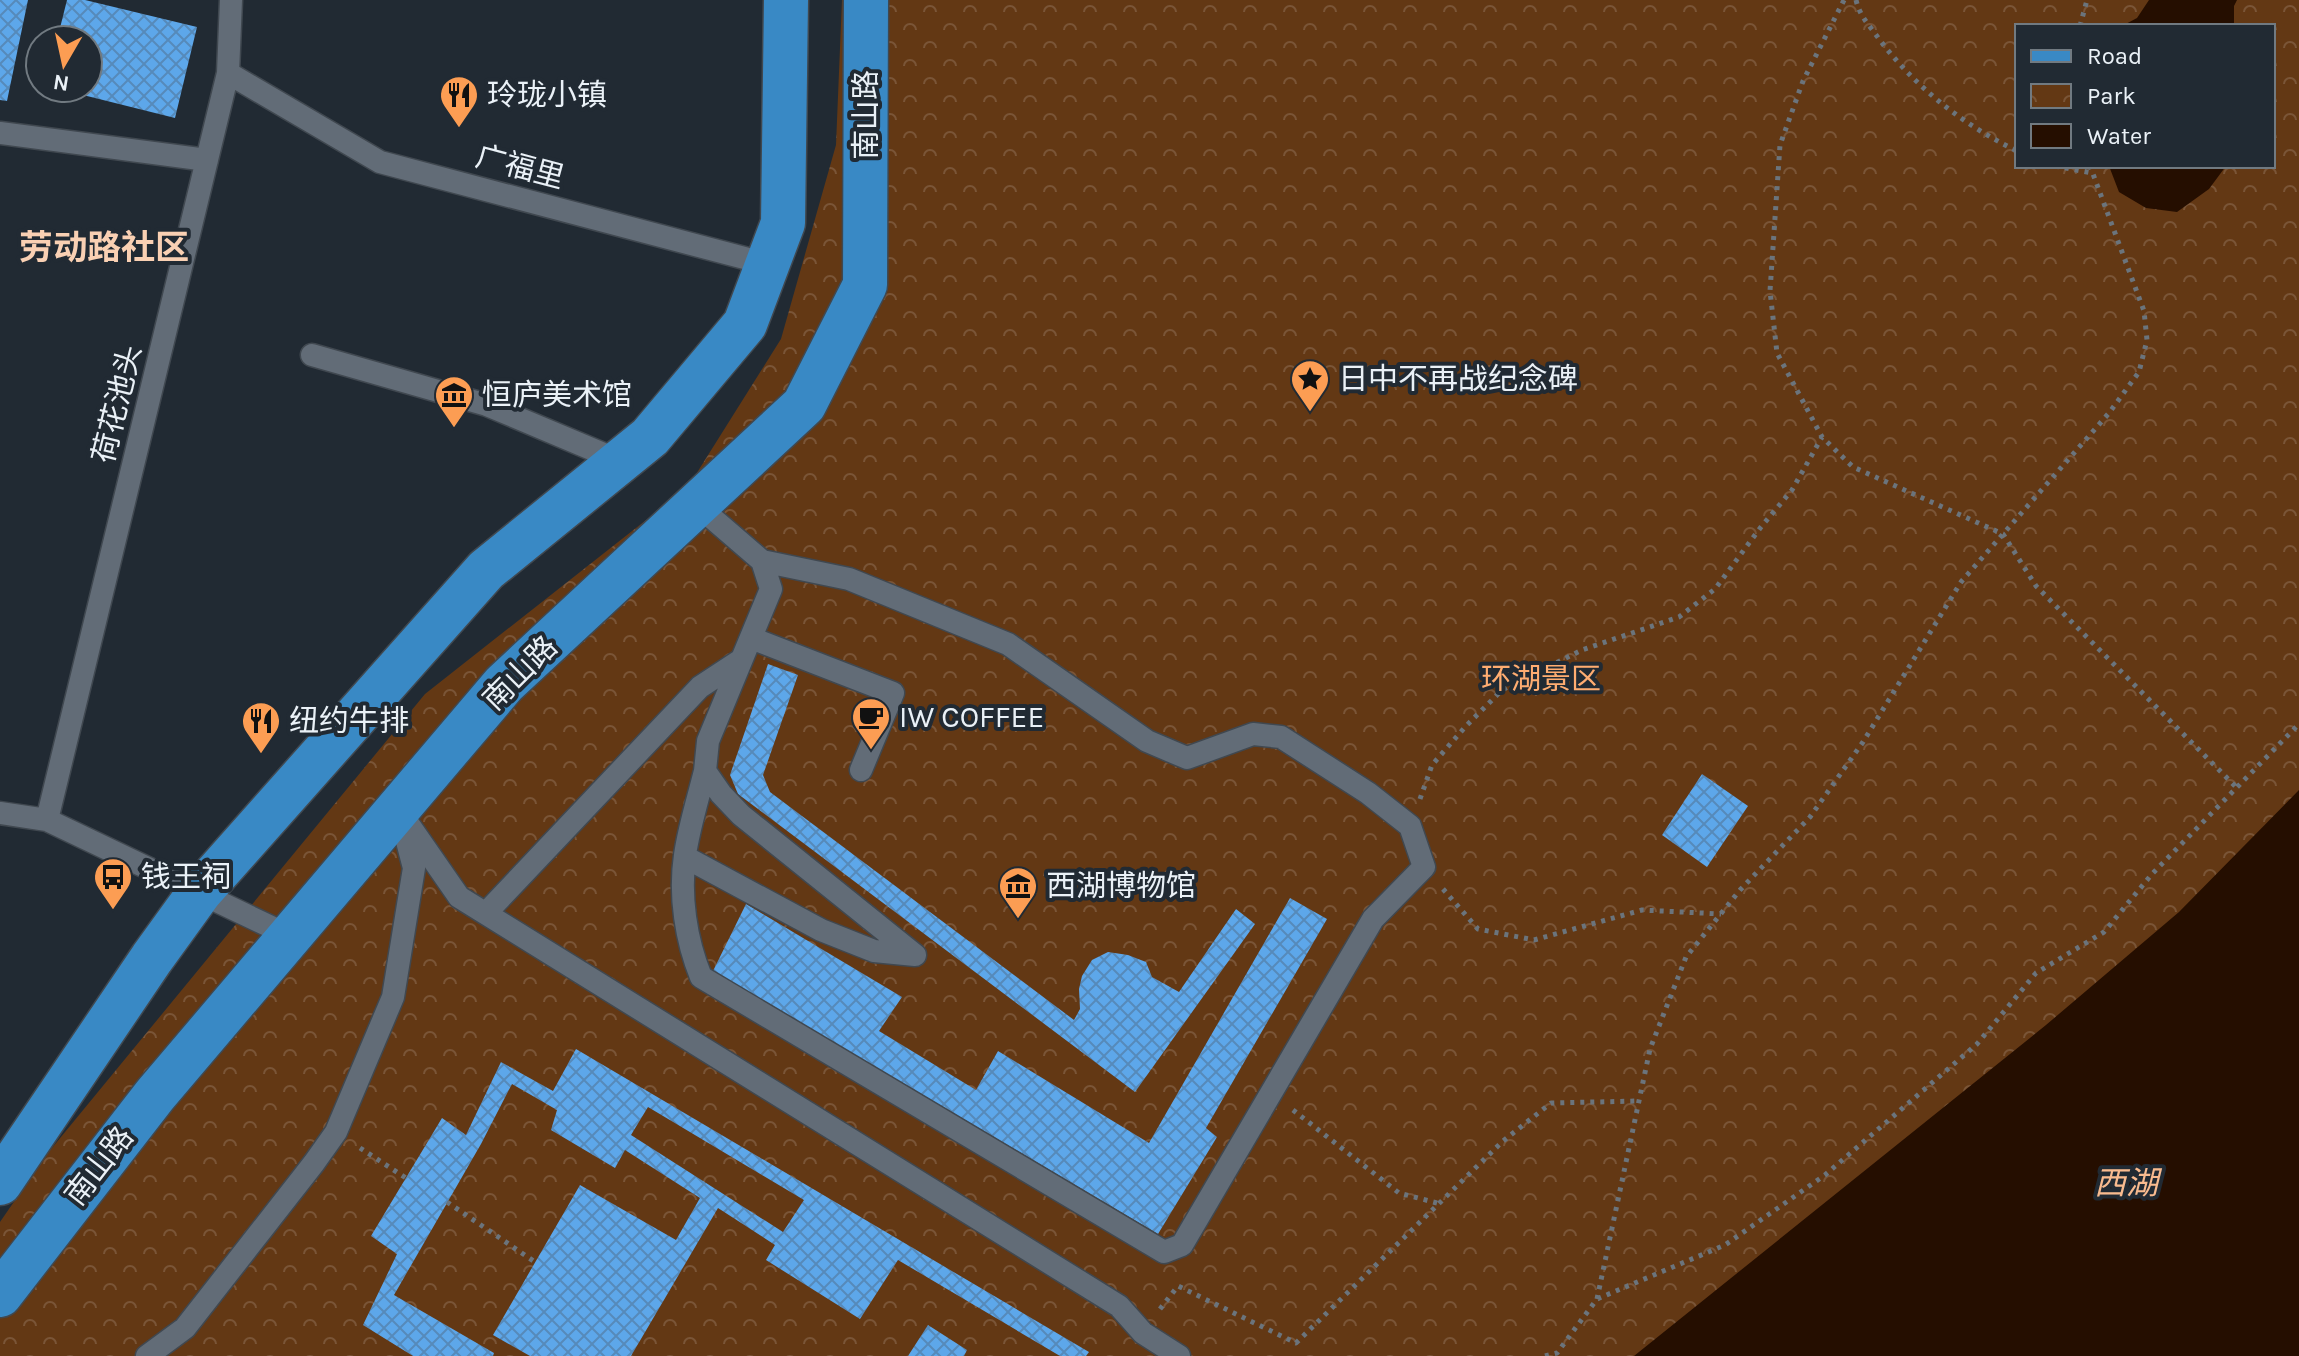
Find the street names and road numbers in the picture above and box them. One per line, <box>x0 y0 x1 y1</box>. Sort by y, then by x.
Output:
street label: 南山路 <box>848 70 884 160</box>
street label: 广福里 <box>472 138 568 196</box>
street label: 荷花池头 <box>85 341 149 467</box>
street label: 南山路 <box>475 628 565 718</box>
street label: 南山路 <box>57 1119 141 1213</box>

